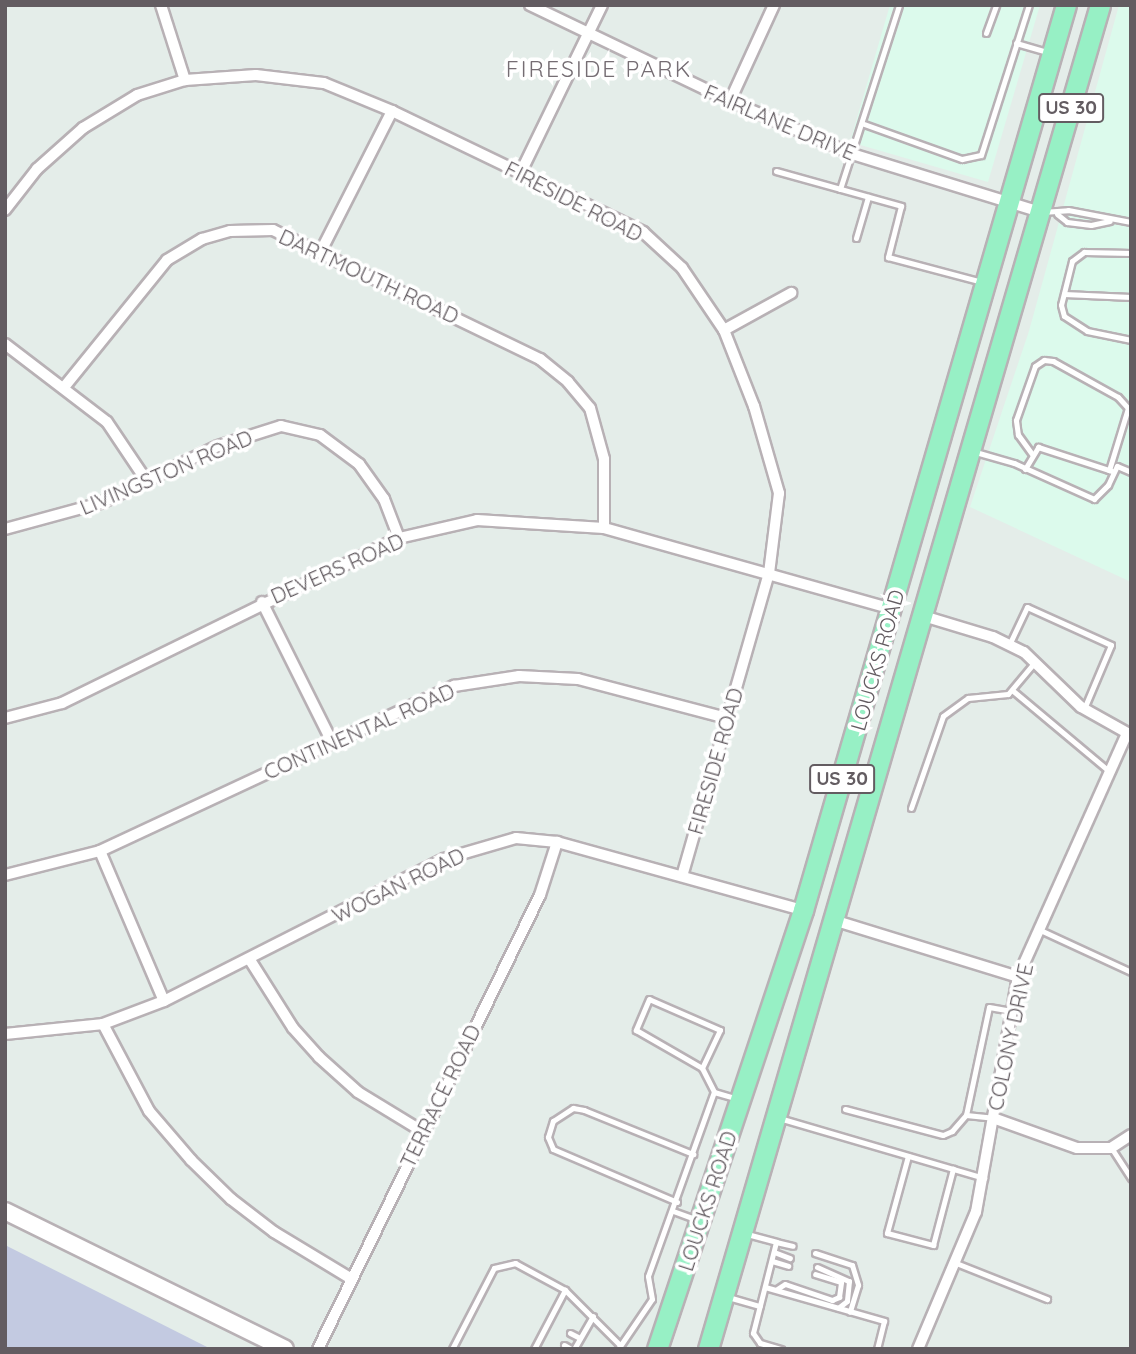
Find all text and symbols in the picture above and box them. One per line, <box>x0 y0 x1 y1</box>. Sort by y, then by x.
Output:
district label: FIRESIDE PARK <box>507 55 691 83</box>
street label: FAIRLANE DRIVE <box>700 79 860 165</box>
road number: US 30 <box>1038 92 1104 124</box>
street label: FIRESIDE ROAD <box>501 155 647 247</box>
street label: DARTMOUTH ROAD <box>275 223 463 329</box>
street label: LIVINGSTON ROAD <box>76 424 256 520</box>
street label: DEVERS ROAD <box>267 527 407 609</box>
street label: LOUCKS ROAD <box>845 586 909 734</box>
street label: CONTINENTAL ROAD <box>260 678 458 784</box>
street label: FIRESIDE ROAD <box>682 685 748 837</box>
road number: US 30 <box>809 764 875 794</box>
street label: WOGAN ROAD <box>328 842 468 928</box>
street label: COLONY DRIVE <box>982 961 1038 1113</box>
street label: TERRACE ROAD <box>394 1020 486 1172</box>
street label: LOUCKS ROAD <box>672 1128 742 1274</box>

